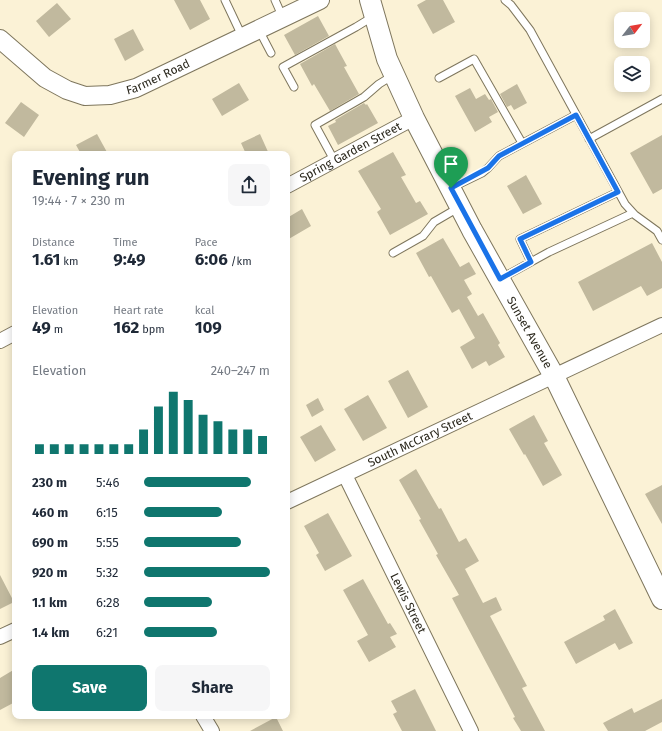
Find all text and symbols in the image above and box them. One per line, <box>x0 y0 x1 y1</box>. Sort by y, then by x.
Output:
north arrow <box>614 12 650 48</box>
map controls <box>614 12 650 92</box>
street label: Farmer Road <box>125 56 192 97</box>
button: layers <box>614 56 650 92</box>
street label: Spring Garden Street <box>297 119 404 185</box>
pin <box>434 147 468 188</box>
icon: arrive <box>440 153 462 175</box>
text: Evening run <box>32 164 149 191</box>
button: share <box>228 164 270 206</box>
text: 19:44 · 7 × 230 m <box>32 193 125 208</box>
text: Distance <box>32 236 75 249</box>
text: Time <box>113 236 138 249</box>
text: Pace <box>195 236 217 249</box>
text: 1.61 <box>32 249 60 270</box>
text: 9:49 <box>113 249 146 270</box>
text: 6:06 <box>195 249 228 270</box>
text: km <box>60 255 78 268</box>
text: /km <box>228 255 252 268</box>
street label: Sunset Avenue <box>504 294 555 371</box>
text: Elevation <box>32 304 78 317</box>
text: Heart rate <box>113 304 163 317</box>
text: kcal <box>195 304 214 317</box>
text: 49 <box>32 317 51 338</box>
text: 162 <box>113 317 139 338</box>
text: 109 <box>195 317 222 338</box>
text: m <box>51 323 63 336</box>
text: bpm <box>139 323 165 336</box>
text: Elevation <box>32 363 86 378</box>
text: 240–247 m <box>211 363 270 378</box>
street label: South McCrary Street <box>365 408 475 470</box>
text: 230 m <box>32 475 67 490</box>
text: 5:46 <box>96 475 119 490</box>
text: 460 m <box>32 505 68 520</box>
text: 6:15 <box>96 505 118 520</box>
text: 690 m <box>32 535 68 550</box>
text: 5:55 <box>96 535 119 550</box>
text: 920 m <box>32 565 67 580</box>
text: 5:32 <box>96 565 119 580</box>
street label: Lewis Street <box>387 571 429 636</box>
text: 1.1 km <box>32 595 67 610</box>
text: 6:28 <box>96 595 120 610</box>
text: 1.4 km <box>32 625 69 640</box>
text: 6:21 <box>96 625 118 640</box>
button: Save <box>32 665 147 711</box>
button: Share <box>155 665 270 711</box>

